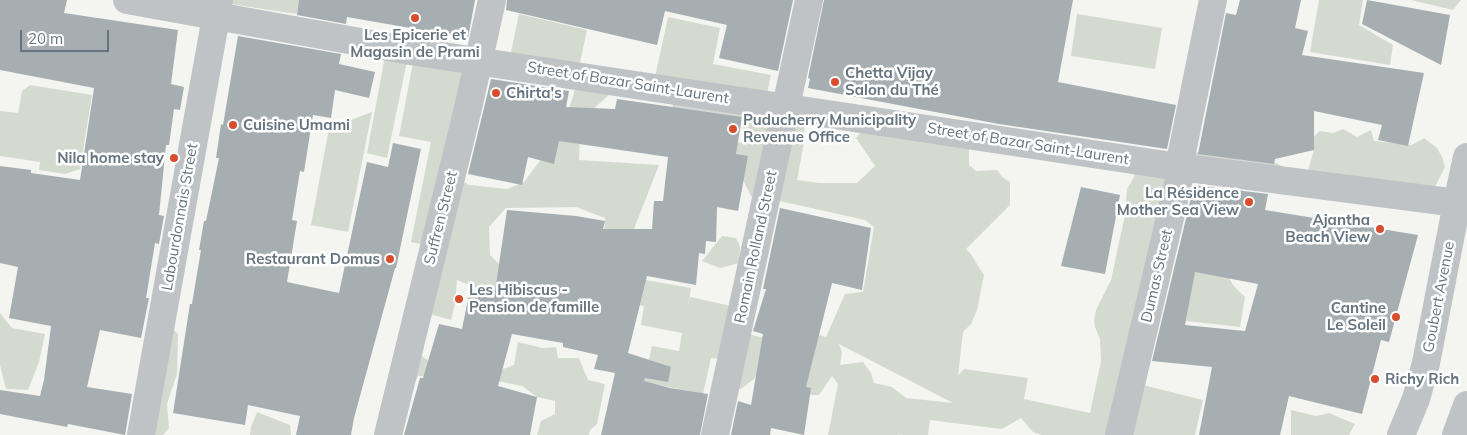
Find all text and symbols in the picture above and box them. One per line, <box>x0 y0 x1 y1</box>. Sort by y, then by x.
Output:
marker: Les Epicerie et Magasin de Prami <box>409 12 421 24</box>
scale bar <box>22 20 111 52</box>
place label: Les Epicerie et Magasin de Prami <box>350 26 480 61</box>
text: 20 m <box>28 29 63 48</box>
street label: Street of Bazar Saint-Laurent <box>526 58 730 108</box>
place label: Chetta Vijay Salon du Thé <box>845 64 939 99</box>
marker: Chetta Vijay Salon du Thé <box>829 76 841 88</box>
place label: Chirta's <box>506 84 562 102</box>
marker: Chirta's <box>490 87 502 99</box>
place label: Puducherry Municipality Revenue Office <box>743 111 916 146</box>
place label: Cuisine Umami <box>243 116 350 134</box>
marker: Cuisine Umami <box>227 119 239 131</box>
street label: Street of Bazar Saint-Laurent <box>926 119 1130 169</box>
marker: Puducherry Municipality Revenue Office <box>727 123 739 135</box>
street label: Labourdonnais Street <box>158 142 202 292</box>
place label: Nila home stay <box>57 149 164 167</box>
marker: Nila home stay <box>168 152 180 164</box>
street label: Suffren Street <box>421 169 461 267</box>
street label: Romain Rolland Street <box>731 169 781 325</box>
place label: La Résidence Mother Sea View <box>1117 184 1239 219</box>
marker: La Résidence Mother Sea View <box>1243 196 1255 208</box>
place label: Ajantha Beach View <box>1285 211 1370 246</box>
marker: Ajantha Beach View <box>1374 223 1386 235</box>
street label: Dumas Street <box>1138 228 1176 324</box>
street label: Goubert Avenue <box>1419 240 1459 354</box>
place label: Restaurant Domus <box>246 250 380 268</box>
marker: Restaurant Domus <box>384 253 396 265</box>
place label: Les Hibiscus - Pension de famille <box>469 281 599 316</box>
marker: Les Hibiscus - Pension de famille <box>453 293 465 305</box>
place label: Cantine Le Soleil <box>1327 299 1386 334</box>
marker: Cantine Le Soleil <box>1390 311 1402 323</box>
place label: Richy Rich <box>1385 370 1459 388</box>
marker: Richy Rich <box>1369 373 1381 385</box>

